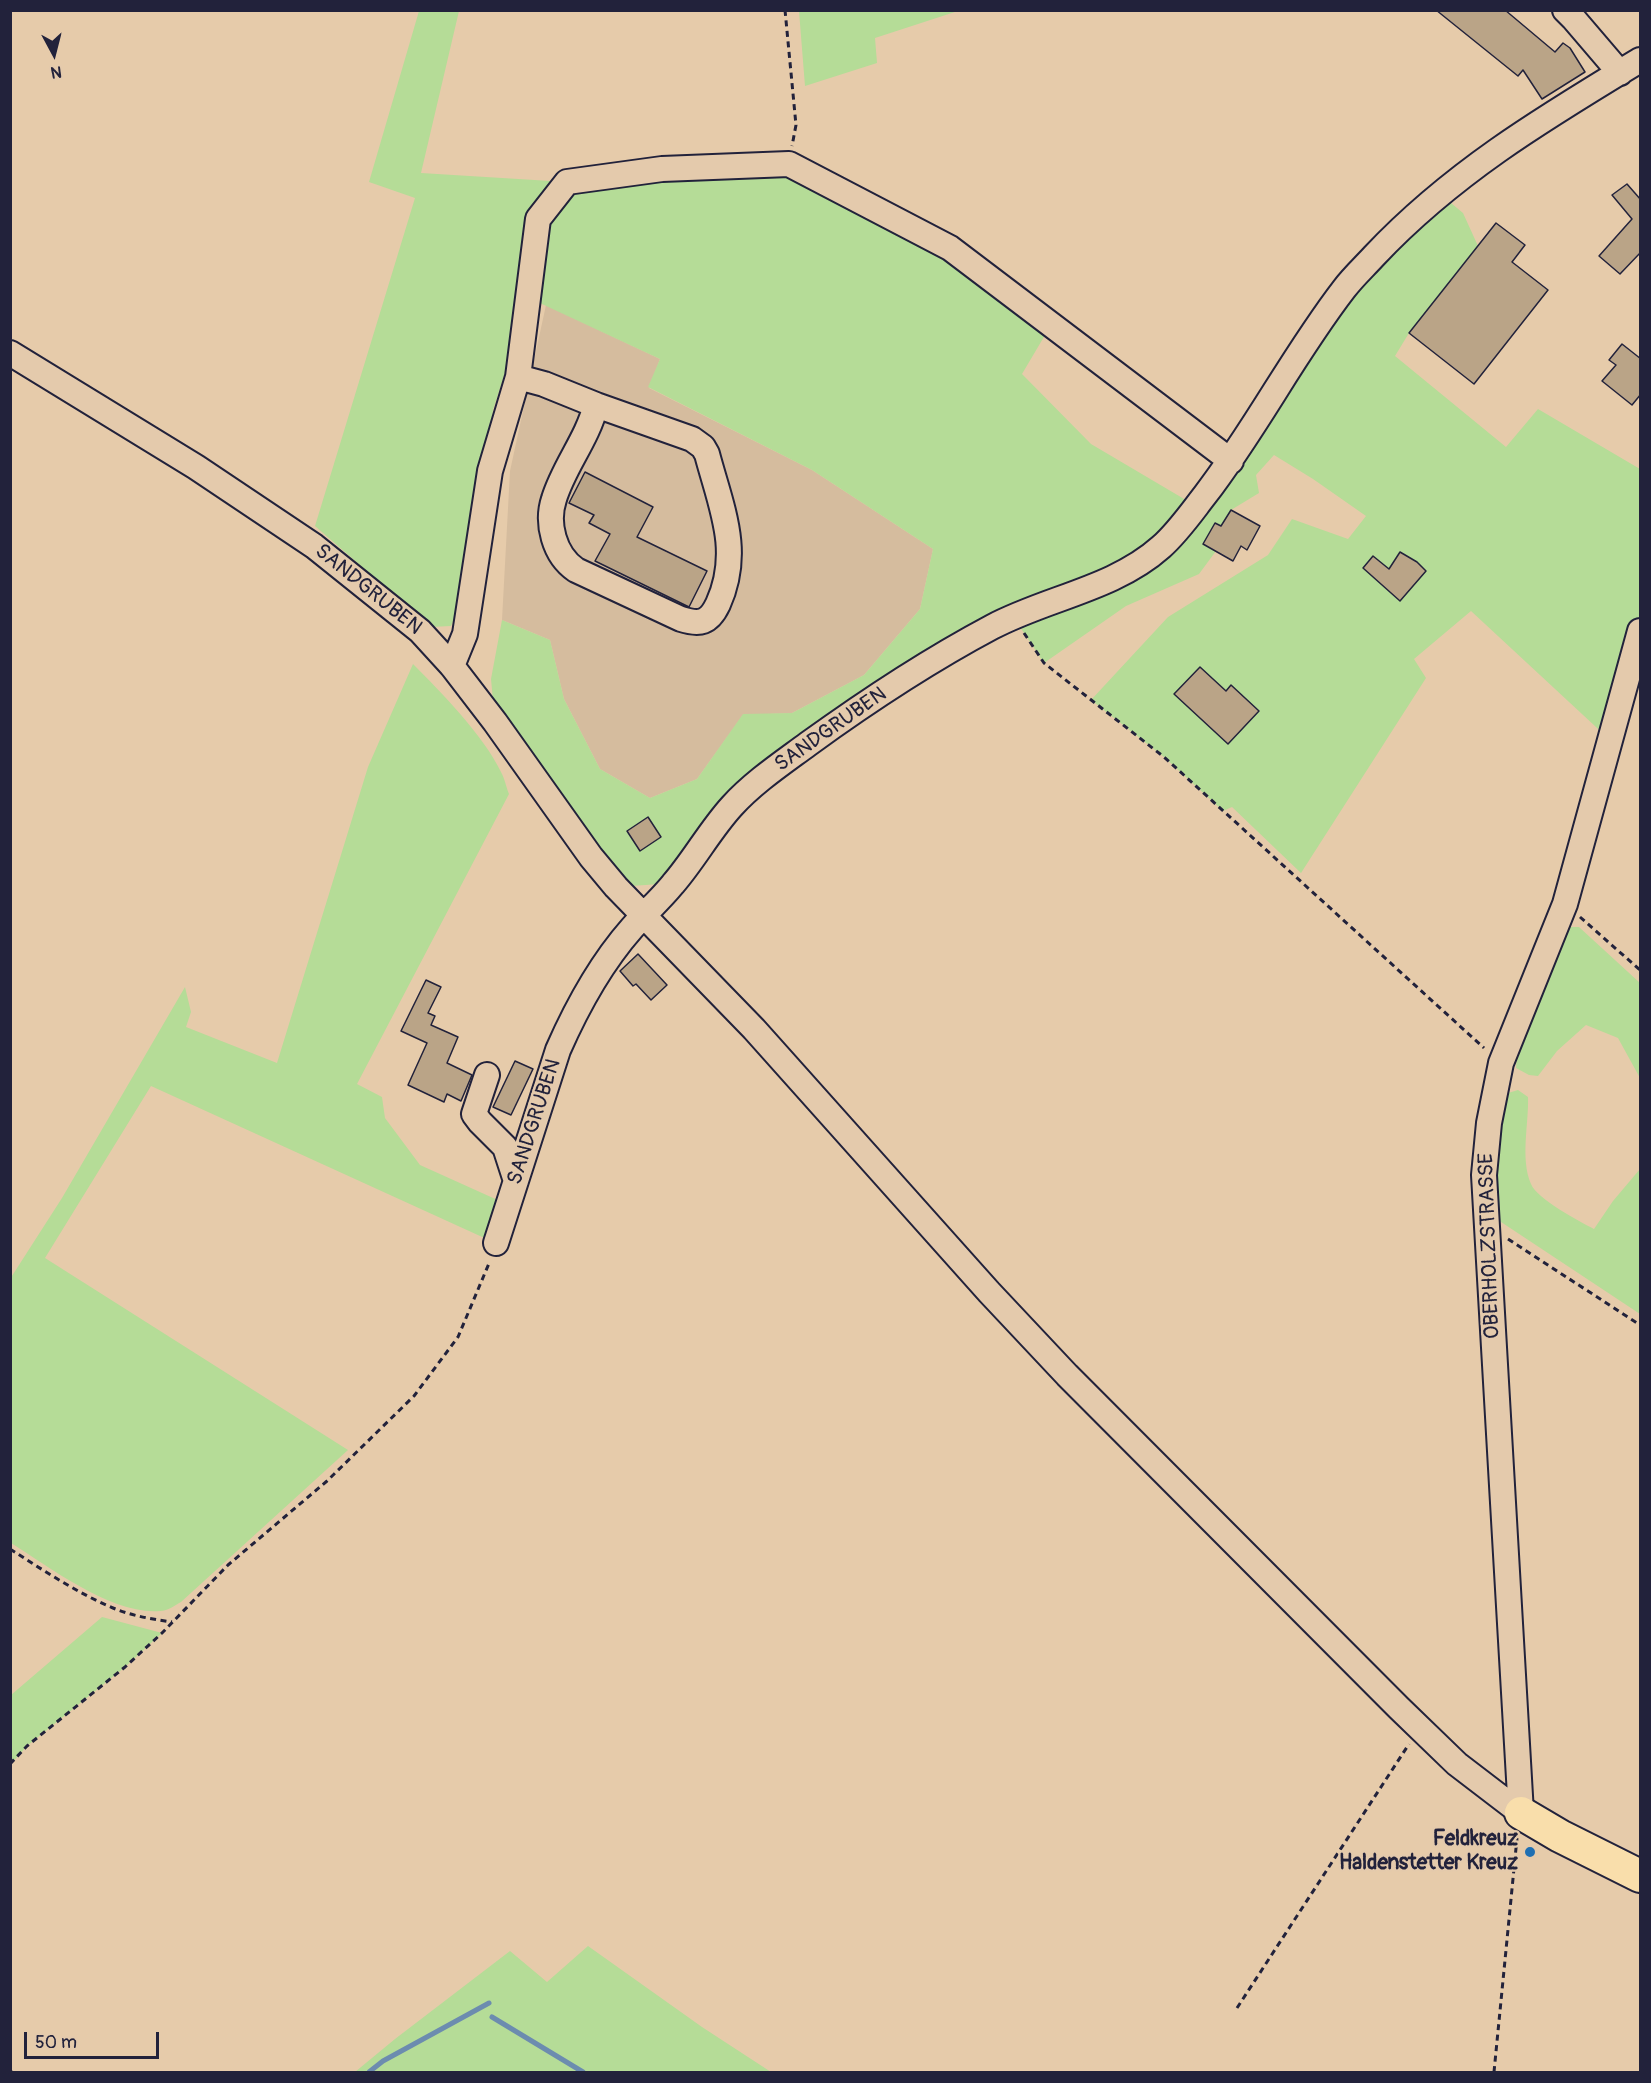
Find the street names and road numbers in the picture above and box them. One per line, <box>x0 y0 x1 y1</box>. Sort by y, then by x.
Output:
street label: SANDGRUBEN <box>309 539 427 641</box>
street label: SANDGRUBEN <box>770 682 892 778</box>
street label: SANDGRUBEN <box>503 1056 567 1188</box>
street label: OBERHOLZSTRASSE <box>1474 1153 1506 1339</box>

